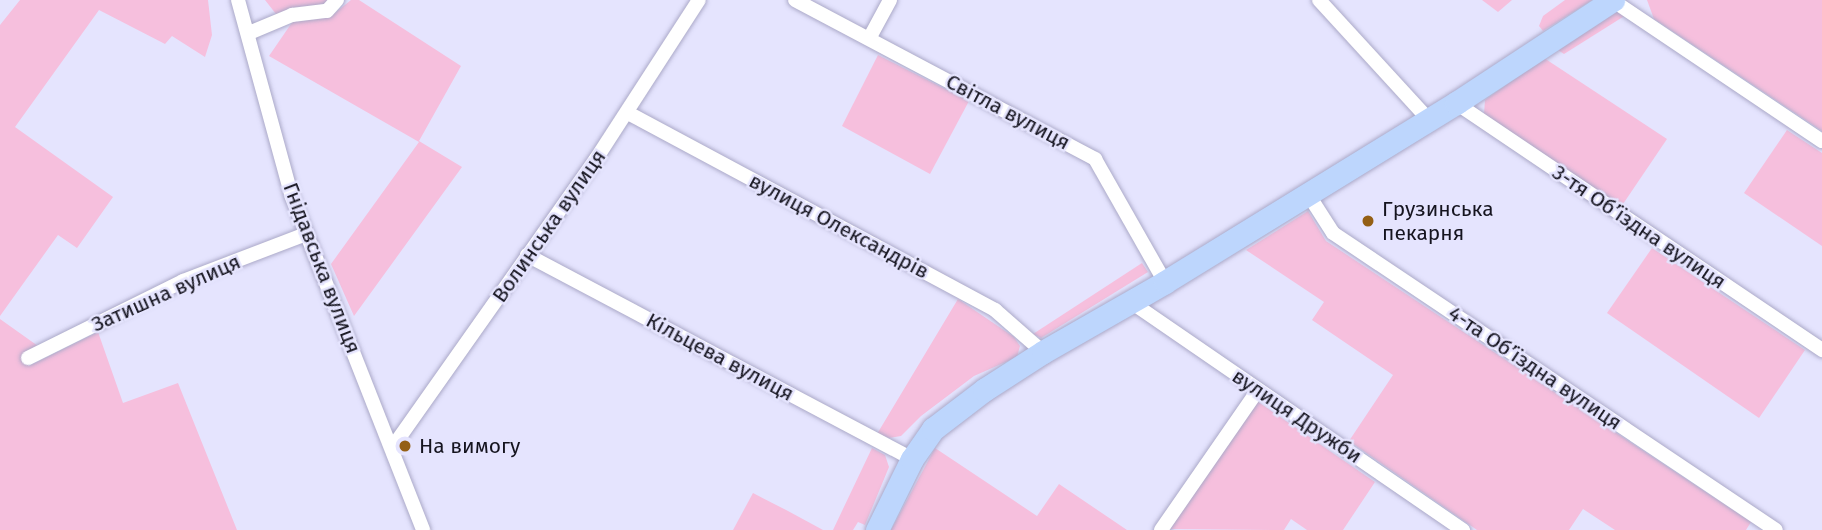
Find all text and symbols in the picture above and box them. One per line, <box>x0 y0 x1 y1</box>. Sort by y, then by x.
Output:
street label: Світла вулиця <box>942 69 1074 155</box>
street label: Волинська вулиця <box>487 145 611 307</box>
street label: 3-тя Обʼїздна вулиця <box>1547 160 1731 294</box>
street label: вулиця Олександрів <box>745 168 933 284</box>
street label: Гнідавська вулиця <box>278 179 366 357</box>
place label: Грузинська пекарня <box>1382 196 1494 246</box>
marker: Грузинська пекарня <box>1360 213 1376 229</box>
street label: Затишна вулиця <box>88 249 244 337</box>
street label: 4-та Обʼїздна вулиця <box>1443 301 1627 435</box>
street label: Кільцева вулиця <box>642 307 798 407</box>
street label: вулиця Дружби <box>1227 363 1367 469</box>
place label: На вимогу <box>419 433 520 459</box>
marker: На вимогу <box>397 438 413 454</box>

